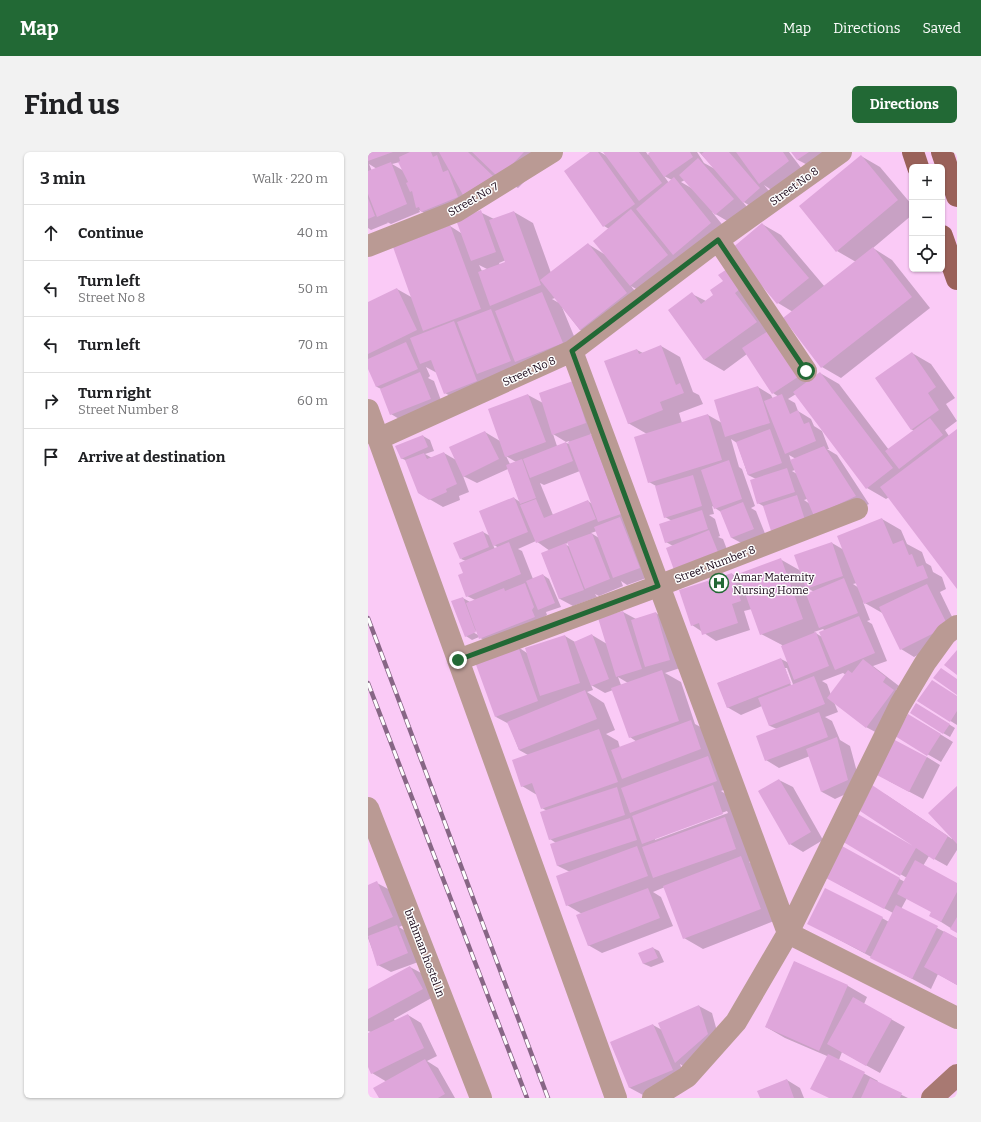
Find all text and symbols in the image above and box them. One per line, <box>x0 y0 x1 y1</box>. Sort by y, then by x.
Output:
text: Map <box>20 17 59 40</box>
text: Map <box>783 20 811 37</box>
text: Directions <box>833 20 901 37</box>
text: Saved <box>923 20 961 37</box>
button: Directions <box>852 86 957 123</box>
text: Find us <box>24 88 120 121</box>
street label: Street No 8 <box>767 164 821 208</box>
map controls <box>909 164 945 272</box>
button: + <box>909 164 945 200</box>
text: 3 min <box>40 168 85 189</box>
text: Walk · 220 m <box>252 171 328 186</box>
street label: Street No 7 <box>446 180 501 219</box>
button: − <box>909 200 945 236</box>
icon: ahead <box>40 222 62 244</box>
text: Continue <box>78 224 144 242</box>
text: 40 m <box>297 225 328 240</box>
button: locate <box>909 236 945 272</box>
text: Turn left <box>78 272 140 290</box>
icon: left <box>40 278 62 300</box>
text: 50 m <box>298 281 328 296</box>
text: Street No 8 <box>78 290 145 305</box>
icon: left <box>40 334 62 356</box>
text: Turn left <box>78 336 140 354</box>
text: 70 m <box>298 337 328 352</box>
street label: Street No 8 <box>501 354 558 389</box>
route start <box>797 362 815 380</box>
text: Turn right <box>78 384 151 402</box>
icon: right <box>40 390 62 412</box>
text: 60 m <box>297 393 328 408</box>
text: Street Number 8 <box>78 402 179 417</box>
icon: arrive <box>40 446 62 468</box>
text: Arrive at destination <box>78 448 225 466</box>
street label: Street Number 8 <box>673 543 757 586</box>
place label: Amar Maternity Nursing Home <box>733 571 814 597</box>
hospital icon: Amar Maternity Nursing Home <box>708 572 730 594</box>
route end <box>449 651 467 669</box>
street label: brahman hostel ln <box>402 907 447 999</box>

